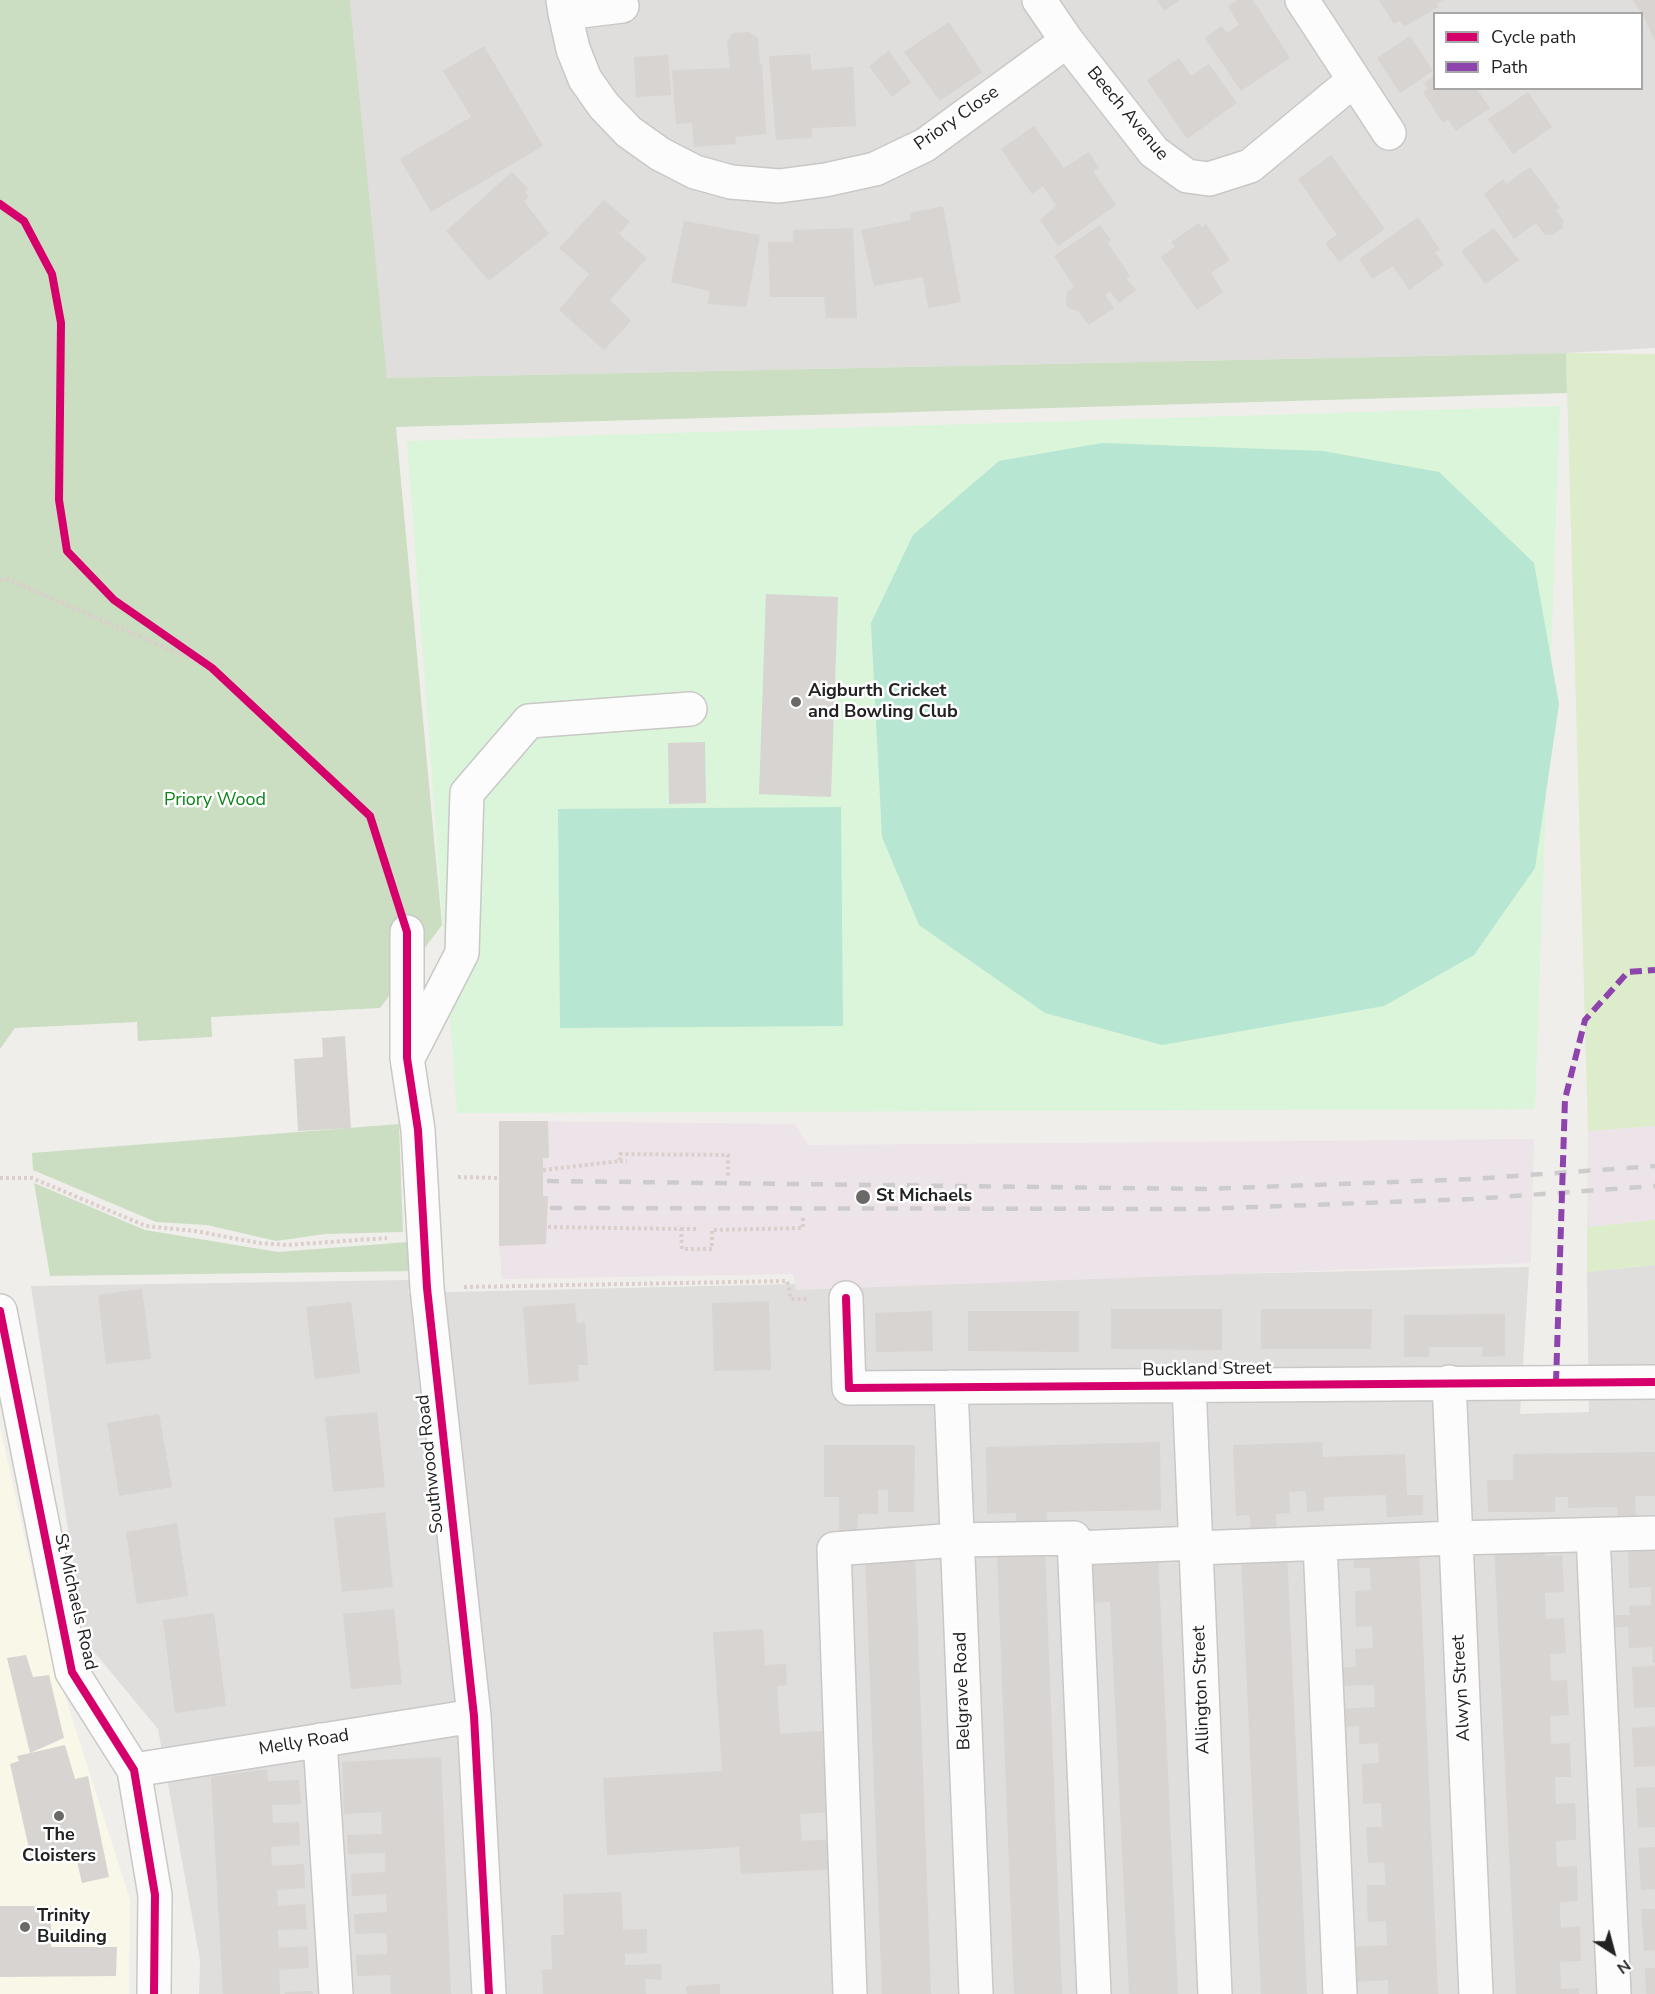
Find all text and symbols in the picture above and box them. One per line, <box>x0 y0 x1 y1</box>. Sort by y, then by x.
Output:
legend <box>1433 12 1643 90</box>
text: Cycle path <box>1491 25 1576 49</box>
text: Path <box>1491 55 1528 79</box>
street label: Beech Avenue <box>1082 63 1172 165</box>
street label: Priory Close <box>911 82 1003 156</box>
place label: Aigburth Cricket and Bowling Club <box>808 681 958 724</box>
marker: Aigburth Cricket and Bowling Club <box>789 695 803 709</box>
park label: Priory Wood <box>164 790 266 812</box>
place label: St Michaels <box>876 1186 972 1208</box>
marker: St Michaels <box>854 1188 872 1206</box>
street label: Buckland Street <box>1142 1358 1272 1382</box>
street label: Southwood Road <box>413 1393 449 1535</box>
street label: St Michaels Road <box>49 1532 101 1672</box>
street label: Allington Street <box>1189 1625 1215 1755</box>
street label: Belgrave Road <box>950 1631 976 1751</box>
street label: Alwyn Street <box>1448 1634 1476 1742</box>
street label: Melly Road <box>257 1725 351 1761</box>
marker: The Cloisters <box>52 1809 66 1823</box>
place label: The Cloisters <box>22 1825 96 1868</box>
place label: Trinity Building <box>37 1906 107 1948</box>
marker: Trinity Building <box>18 1920 32 1934</box>
north arrow <box>1583 1922 1643 1982</box>
text: N <box>1612 1954 1635 1979</box>

